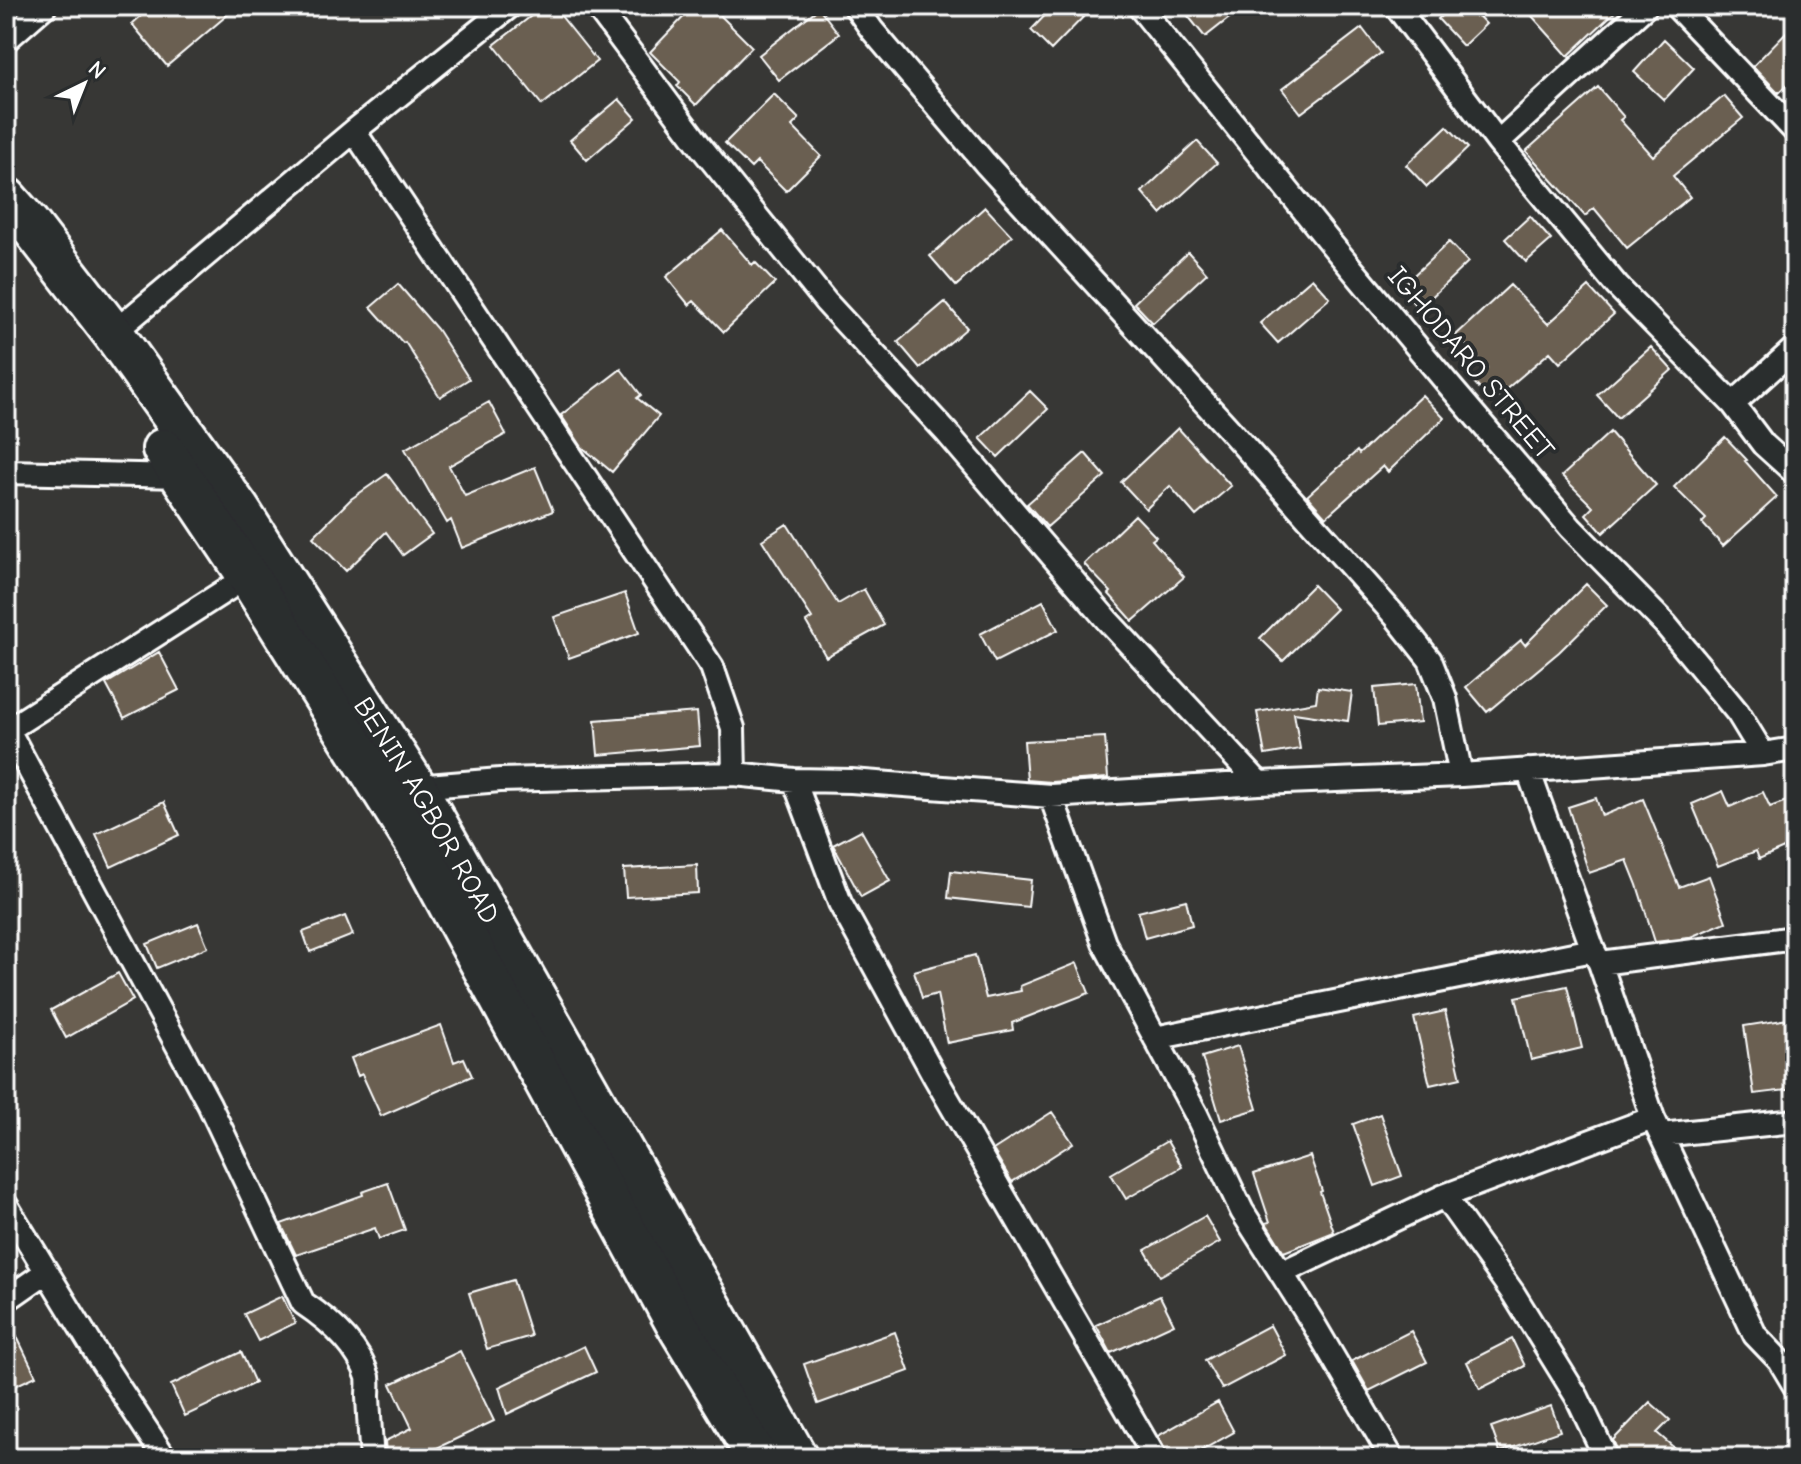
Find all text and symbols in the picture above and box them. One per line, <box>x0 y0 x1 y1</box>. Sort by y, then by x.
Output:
north arrow <box>44 44 124 124</box>
text: N <box>83 56 111 85</box>
street label: IGHODARO STREET <box>1381 260 1561 466</box>
street label: BENIN AGBOR ROAD <box>347 691 506 929</box>

